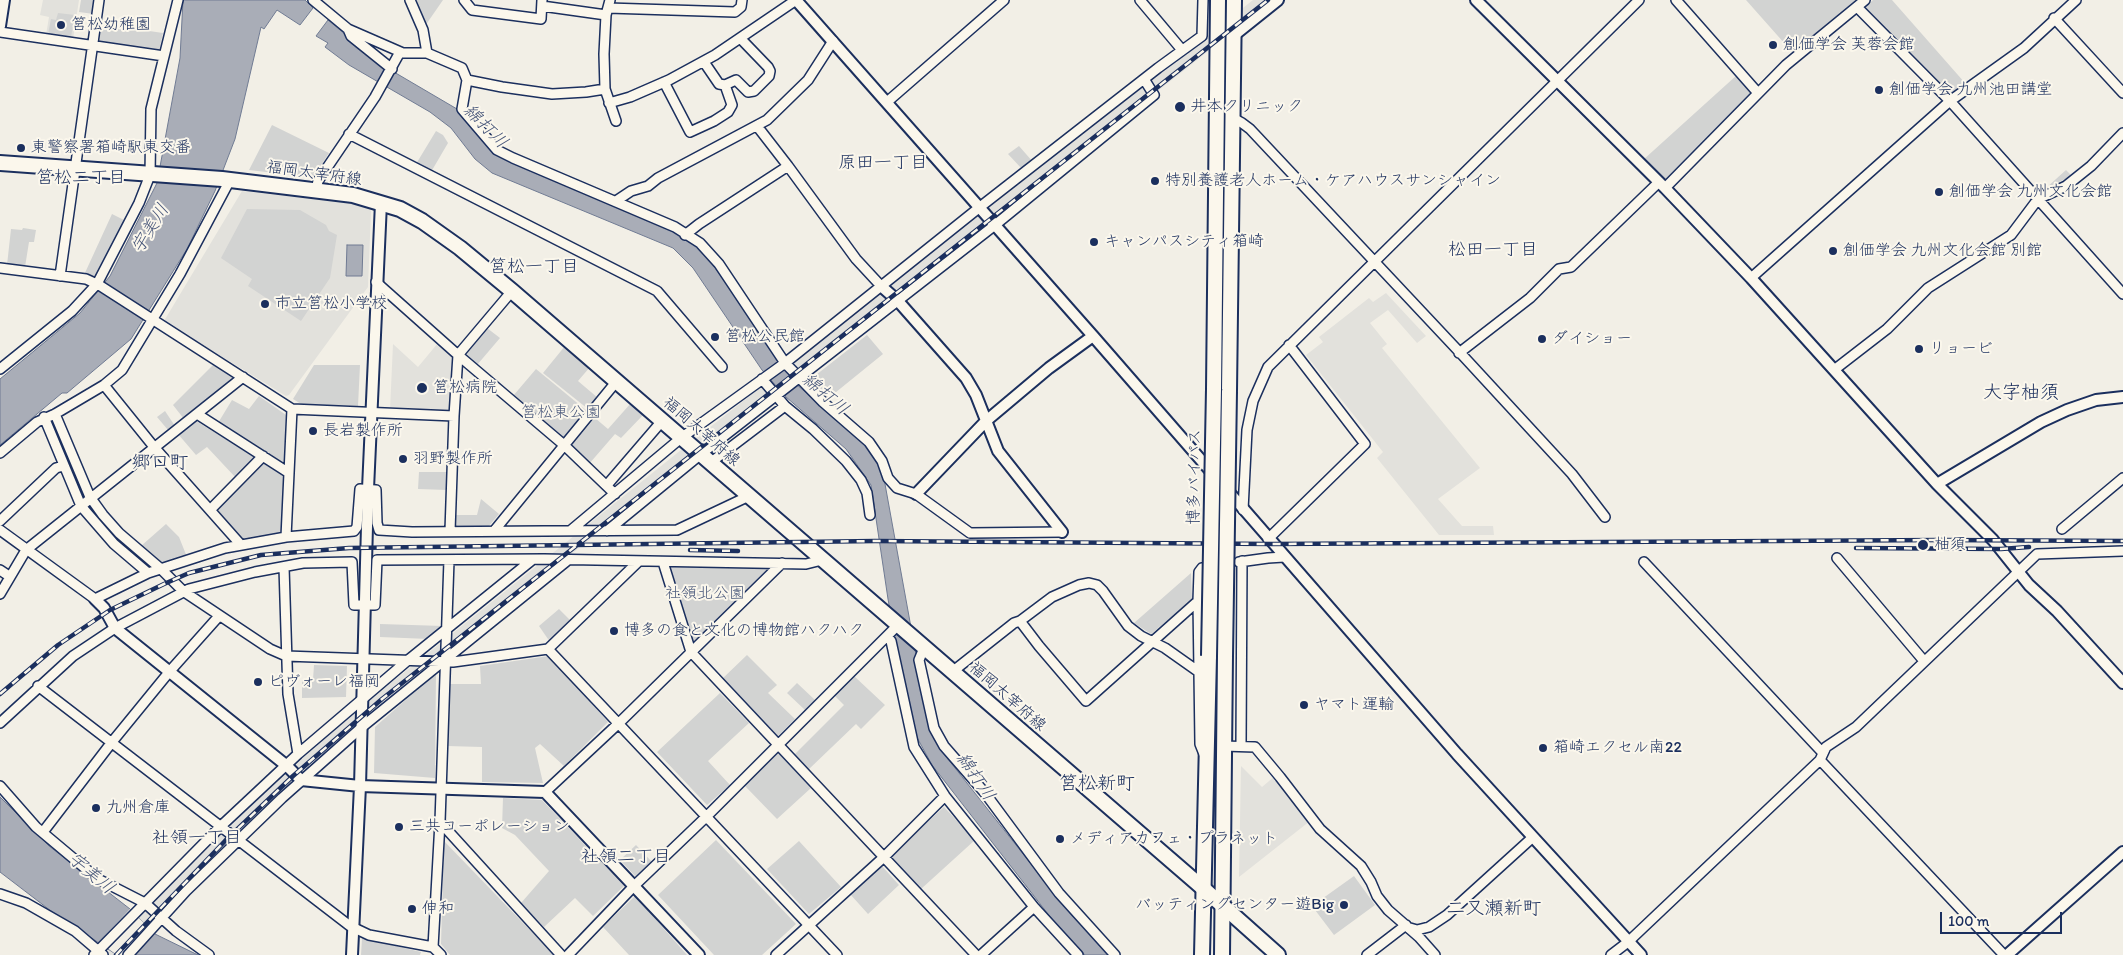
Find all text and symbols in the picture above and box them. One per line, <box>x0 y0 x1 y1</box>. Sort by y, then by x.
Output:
place label: 筥松幼稚園 <box>71 15 151 35</box>
marker: 筥松幼稚園 <box>55 19 67 31</box>
place label: 創価学会 芙蓉会館 <box>1783 35 1915 55</box>
marker: 創価学会 芙蓉会館 <box>1767 39 1779 51</box>
place label: 創価学会 九州池田講堂 <box>1889 80 2053 100</box>
marker: 創価学会 九州池田講堂 <box>1873 84 1885 96</box>
place label: 井本クリニック <box>1191 97 1303 117</box>
water label: 綿打川 <box>458 100 512 154</box>
marker: 井本クリニック <box>1173 100 1187 114</box>
place label: 東警察署箱崎駅東交番 <box>31 138 191 158</box>
marker: 東警察署箱崎駅東交番 <box>15 142 27 154</box>
district label: 原田一丁目 <box>838 152 928 174</box>
street label: 福岡太宰府線 <box>265 158 363 190</box>
district label: 筥松二丁目 <box>36 167 126 189</box>
place label: 特別養護老人ホーム・ケアハウスサンシャイン <box>1165 171 1501 191</box>
marker: 特別養護老人ホーム・ケアハウスサンシャイン <box>1149 175 1161 187</box>
place label: 創価学会 九州文化会館 <box>1949 182 2113 202</box>
marker: 創価学会 九州文化会館 <box>1933 186 1945 198</box>
water label: 宇美川 <box>128 200 174 258</box>
place label: キャンパスシティ箱崎 <box>1104 232 1264 252</box>
marker: キャンパスシティ箱崎 <box>1088 236 1100 248</box>
district label: 松田一丁目 <box>1448 239 1538 261</box>
place label: 創価学会 九州文化会館 別館 <box>1843 241 2042 261</box>
marker: 創価学会 九州文化会館 別館 <box>1827 245 1839 257</box>
district label: 筥松一丁目 <box>489 256 579 278</box>
place label: 市立筥松小学校 <box>275 294 387 314</box>
marker: 市立筥松小学校 <box>259 298 271 310</box>
place label: 筥松公民館 <box>725 327 805 347</box>
place label: ダイショー <box>1552 329 1632 349</box>
marker: 筥松公民館 <box>709 331 721 343</box>
marker: ダイショー <box>1536 333 1548 345</box>
place label: リョービ <box>1929 339 1993 359</box>
marker: リョービ <box>1913 343 1925 355</box>
water label: 綿打川 <box>797 369 853 421</box>
place label: 筥松病院 <box>433 378 497 398</box>
marker: 筥松病院 <box>415 381 429 395</box>
district label: 大字柚須 <box>1983 382 2059 404</box>
street label: 福岡太宰府線 <box>658 393 744 471</box>
park label: 筥松東公園 <box>521 403 601 423</box>
place label: 長岩製作所 <box>323 421 403 441</box>
marker: 長岩製作所 <box>307 425 319 437</box>
street label: 博多バイパス <box>1185 429 1205 525</box>
place label: 羽野製作所 <box>413 449 493 469</box>
district label: 郷口町 <box>132 452 188 474</box>
marker: 羽野製作所 <box>397 453 409 465</box>
place label: 柚須 <box>1934 535 1966 555</box>
marker: 柚須 <box>1916 538 1930 552</box>
park label: 社領北公園 <box>665 584 745 604</box>
place label: 博多の食と文化の博物館ハクハク <box>624 621 864 641</box>
marker: 博多の食と文化の博物館ハクハク <box>608 625 620 637</box>
street label: 福岡太宰府線 <box>964 658 1050 736</box>
place label: ピヴォーレ福岡 <box>268 672 380 692</box>
marker: ピヴォーレ福岡 <box>252 676 264 688</box>
place label: ヤマト運輸 <box>1314 695 1394 715</box>
marker: ヤマト運輸 <box>1298 699 1310 711</box>
place label: 箱崎エクセル南22 <box>1553 738 1682 758</box>
marker: 箱崎エクセル南22 <box>1537 742 1549 754</box>
water label: 綿打川 <box>951 749 999 805</box>
district label: 筥松新町 <box>1059 773 1135 795</box>
place label: 九州倉庫 <box>106 798 170 818</box>
marker: 九州倉庫 <box>90 802 102 814</box>
place label: 三共コーポレーション <box>409 817 570 837</box>
marker: 三共コーポレーション <box>393 821 405 833</box>
district label: 社領一丁目 <box>152 827 242 849</box>
place label: メディアカフェ・プラネット <box>1070 829 1278 849</box>
marker: メディアカフェ・プラネット <box>1054 833 1066 845</box>
district label: 社領二丁目 <box>581 846 671 868</box>
water label: 宇美川 <box>63 848 119 900</box>
place label: バッティングセンター遊Big <box>1135 895 1334 915</box>
district label: 二又瀬新町 <box>1447 898 1541 920</box>
place label: 伸和 <box>422 899 454 919</box>
marker: バッティングセンター遊Big <box>1338 899 1350 911</box>
scale bar <box>1943 902 2066 934</box>
marker: 伸和 <box>406 903 418 915</box>
text: 100 m <box>1948 912 1989 930</box>

